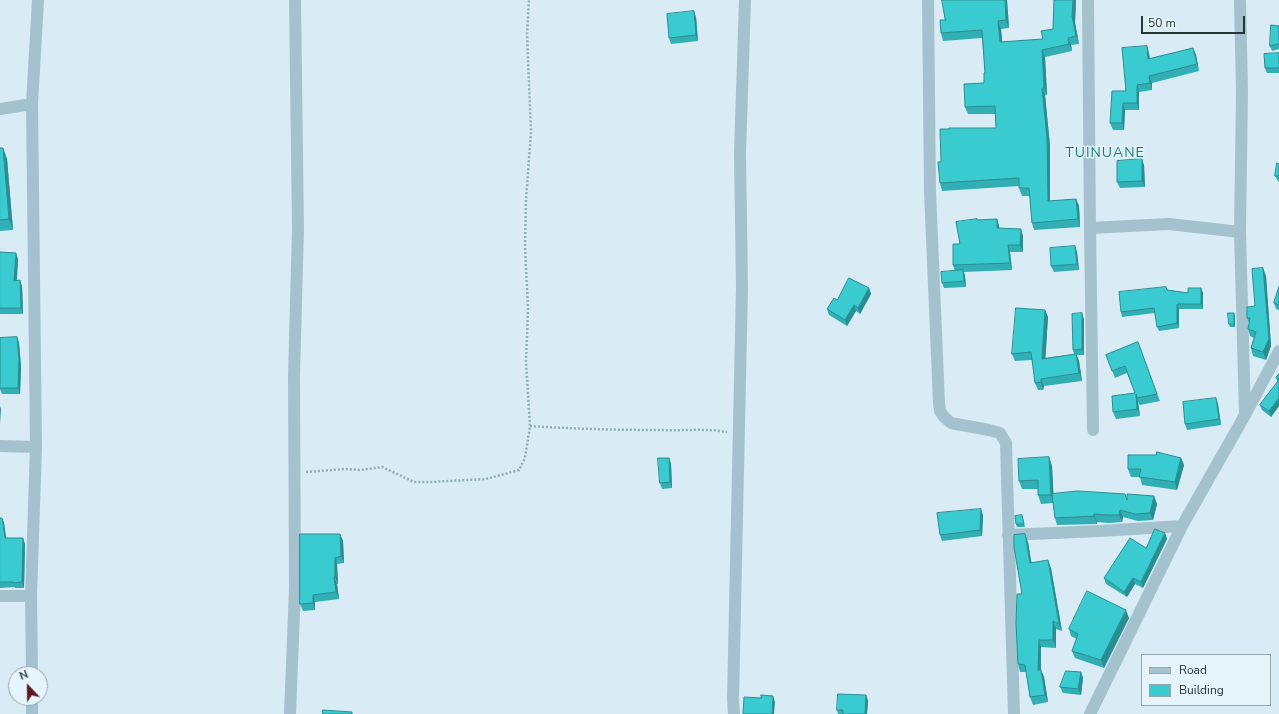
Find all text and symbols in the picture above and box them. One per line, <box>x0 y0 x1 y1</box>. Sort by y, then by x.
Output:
scale bar <box>1143 8 1247 34</box>
text: 50 m <box>1148 15 1176 31</box>
district label: TUINUANE <box>1065 146 1145 162</box>
legend <box>1141 654 1271 706</box>
text: Road <box>1179 662 1207 678</box>
north arrow <box>8 666 48 706</box>
text: N <box>17 667 30 684</box>
text: Building <box>1179 682 1224 698</box>

